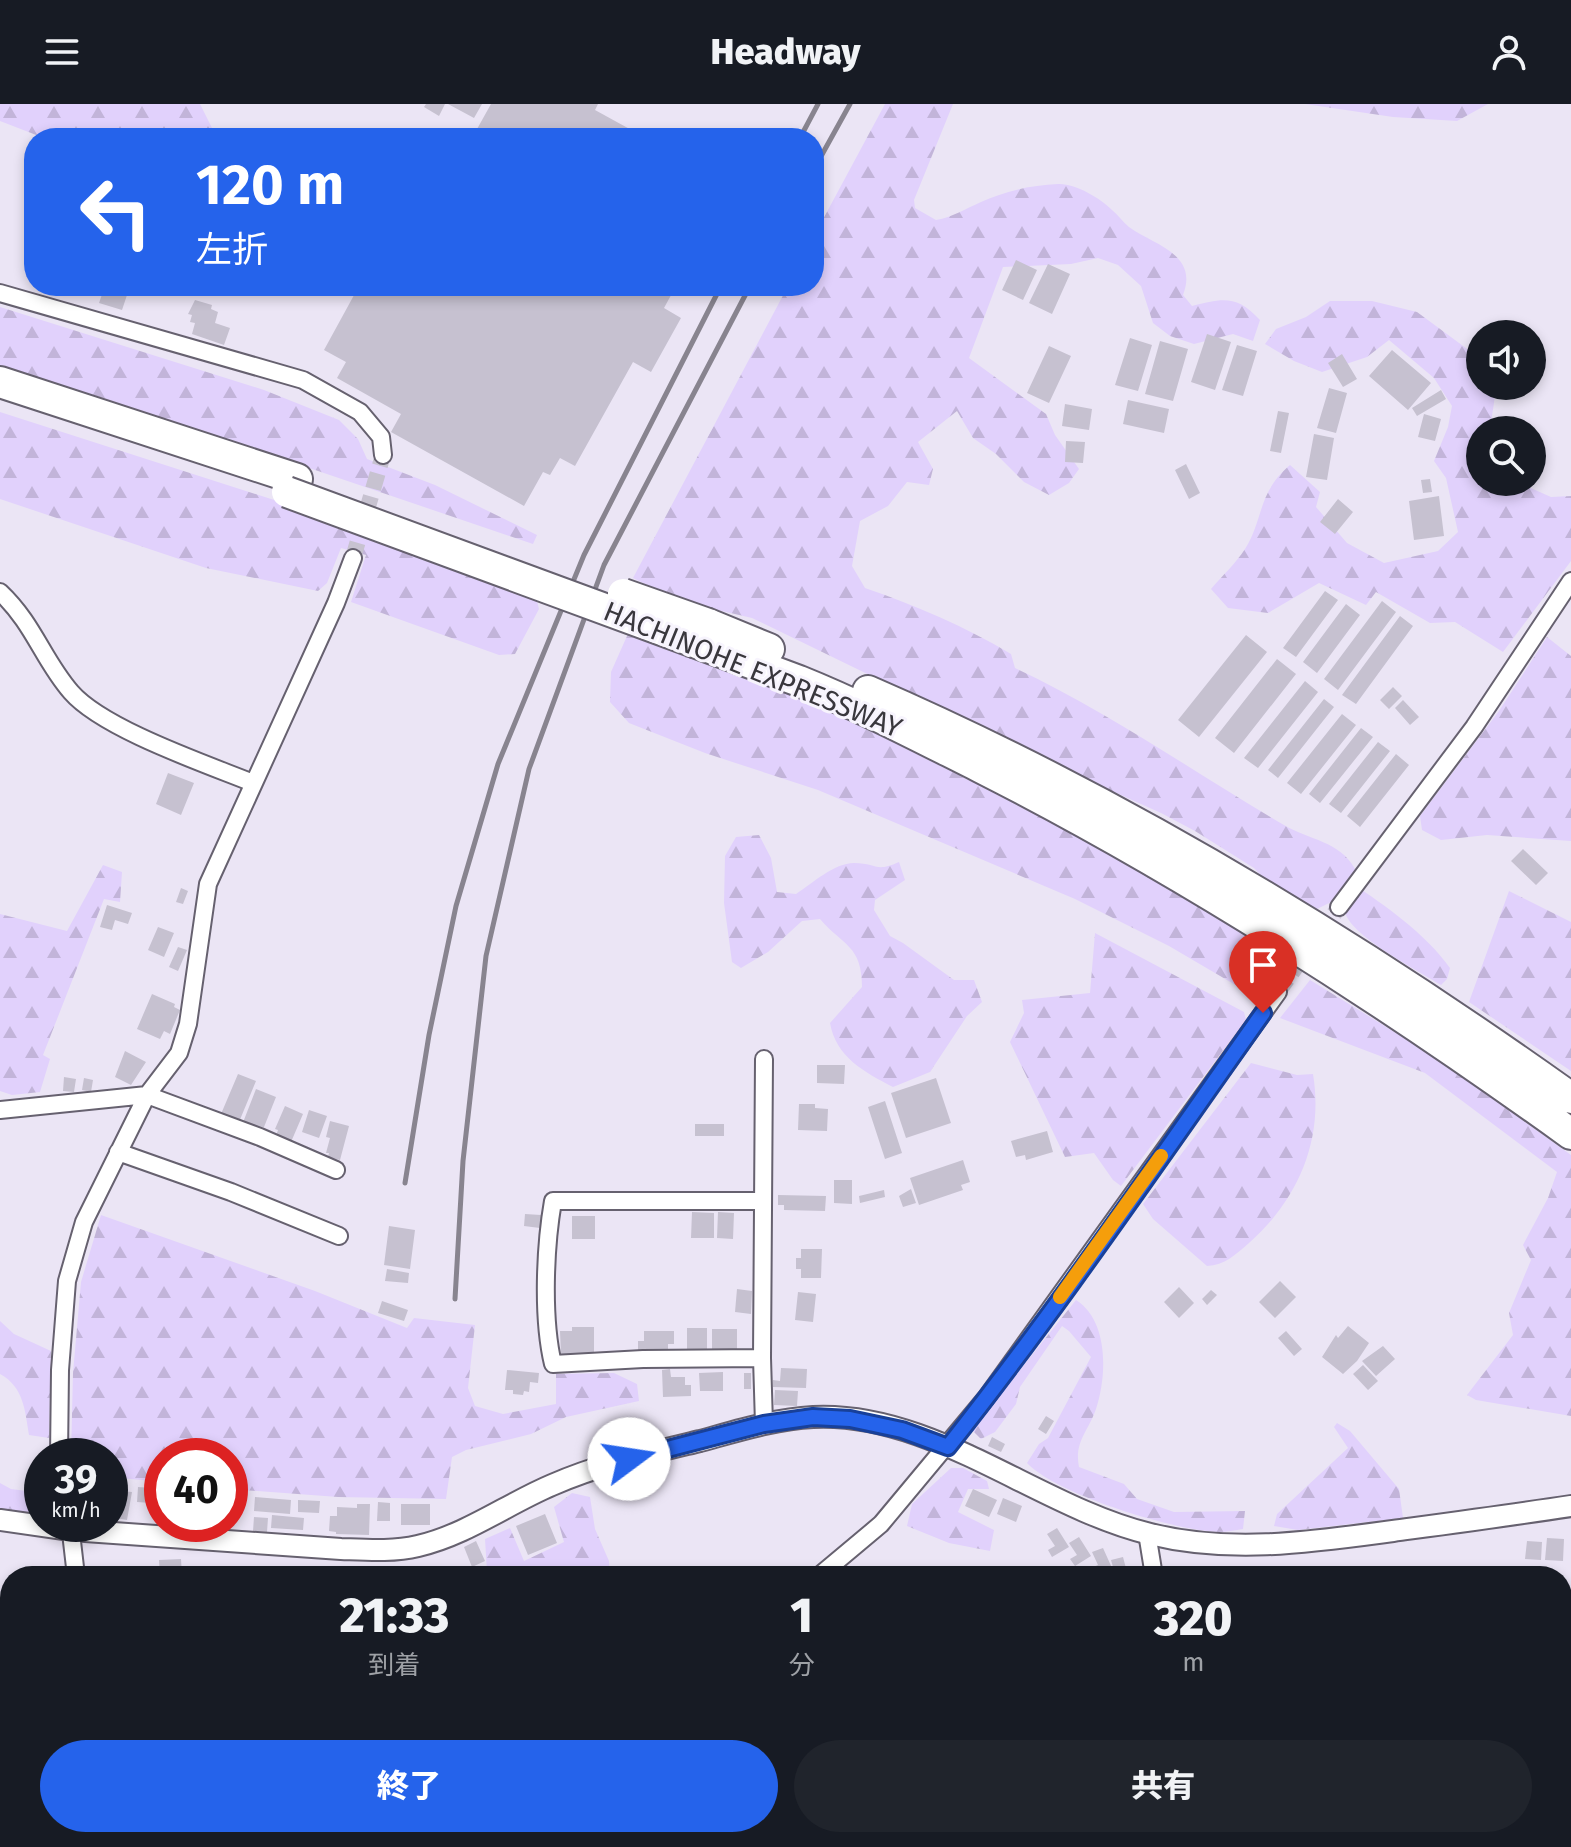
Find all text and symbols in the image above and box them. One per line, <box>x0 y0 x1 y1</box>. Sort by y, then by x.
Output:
icon: menu <box>40 30 84 74</box>
text: Headway <box>711 30 860 74</box>
icon: person <box>1487 30 1531 74</box>
text: 120 m <box>196 152 344 219</box>
icon: left <box>64 160 168 264</box>
text: 左折 <box>196 228 268 272</box>
map controls <box>1466 320 1546 496</box>
button: sound <box>1466 320 1546 400</box>
button: search <box>1466 416 1546 496</box>
street label: HACHINOHE EXPRESSWAY <box>599 594 907 745</box>
pin <box>1229 931 1297 1013</box>
icon: arrive <box>1241 943 1285 987</box>
position arrow <box>587 1417 671 1501</box>
speed limit sign: 40 <box>144 1438 248 1542</box>
text: 39 <box>55 1456 97 1504</box>
text: km/h <box>51 1498 101 1522</box>
text: 21:33 <box>339 1587 449 1645</box>
text: 1 <box>790 1587 813 1645</box>
text: 320 <box>1154 1590 1233 1648</box>
text: m <box>1182 1647 1204 1678</box>
text: 到着 <box>368 1650 420 1681</box>
text: 分 <box>789 1650 815 1681</box>
button: 終了 <box>40 1740 778 1832</box>
button: 共有 <box>794 1740 1532 1832</box>

